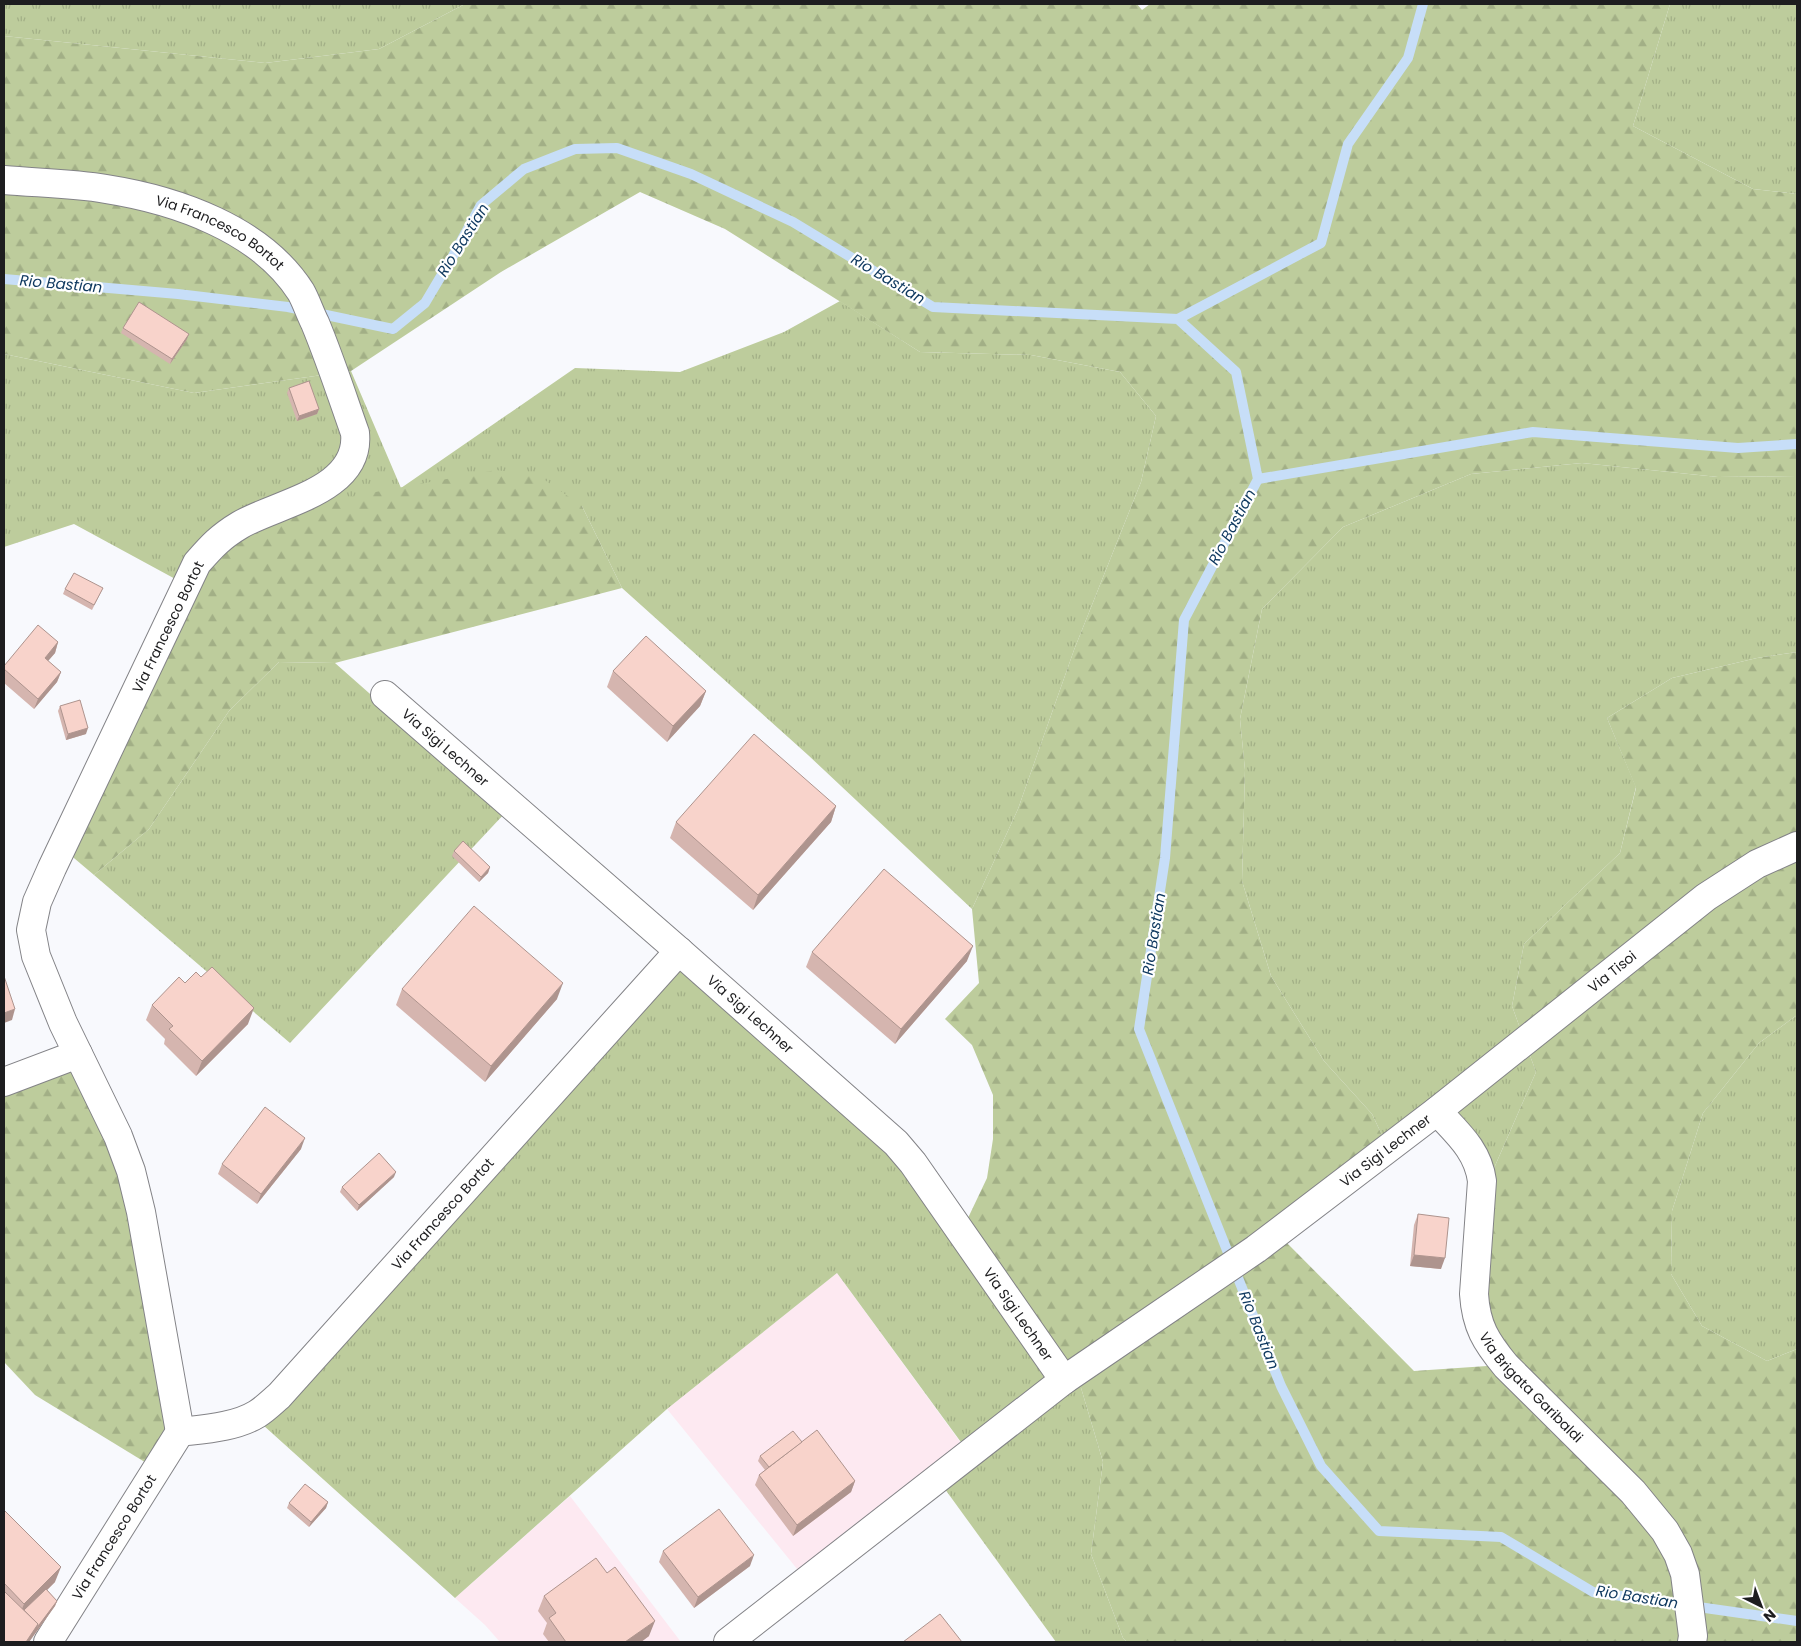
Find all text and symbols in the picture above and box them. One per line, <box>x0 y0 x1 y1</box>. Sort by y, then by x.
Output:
street label: Via Francesco Bortot <box>153 190 289 275</box>
water label: Rio Bastian <box>432 199 493 280</box>
water label: Rio Bastian <box>847 248 929 309</box>
water label: Rio Bastian <box>19 269 103 298</box>
water label: Rio Bastian <box>1203 485 1260 568</box>
street label: Via Francesco Bortot <box>127 558 209 696</box>
street label: Via Sigi Lechner <box>397 704 493 791</box>
water label: Rio Bastian <box>1137 891 1170 977</box>
street label: Via Tisoi <box>1584 946 1641 997</box>
street label: Via Sigi Lechner <box>703 970 798 1058</box>
street label: Via Sigi Lechner <box>1336 1109 1435 1192</box>
street label: Via Francesco Bortot <box>387 1153 498 1274</box>
street label: Via Sigi Lechner <box>979 1263 1058 1365</box>
water label: Rio Bastian <box>1234 1287 1285 1372</box>
street label: Via Brigata Garibaldi <box>1474 1328 1588 1447</box>
street label: Via Francesco Bortot <box>67 1470 161 1604</box>
water label: Rio Bastian <box>1594 1580 1680 1613</box>
north arrow <box>1736 1581 1786 1631</box>
text: N <box>1759 1605 1780 1627</box>

